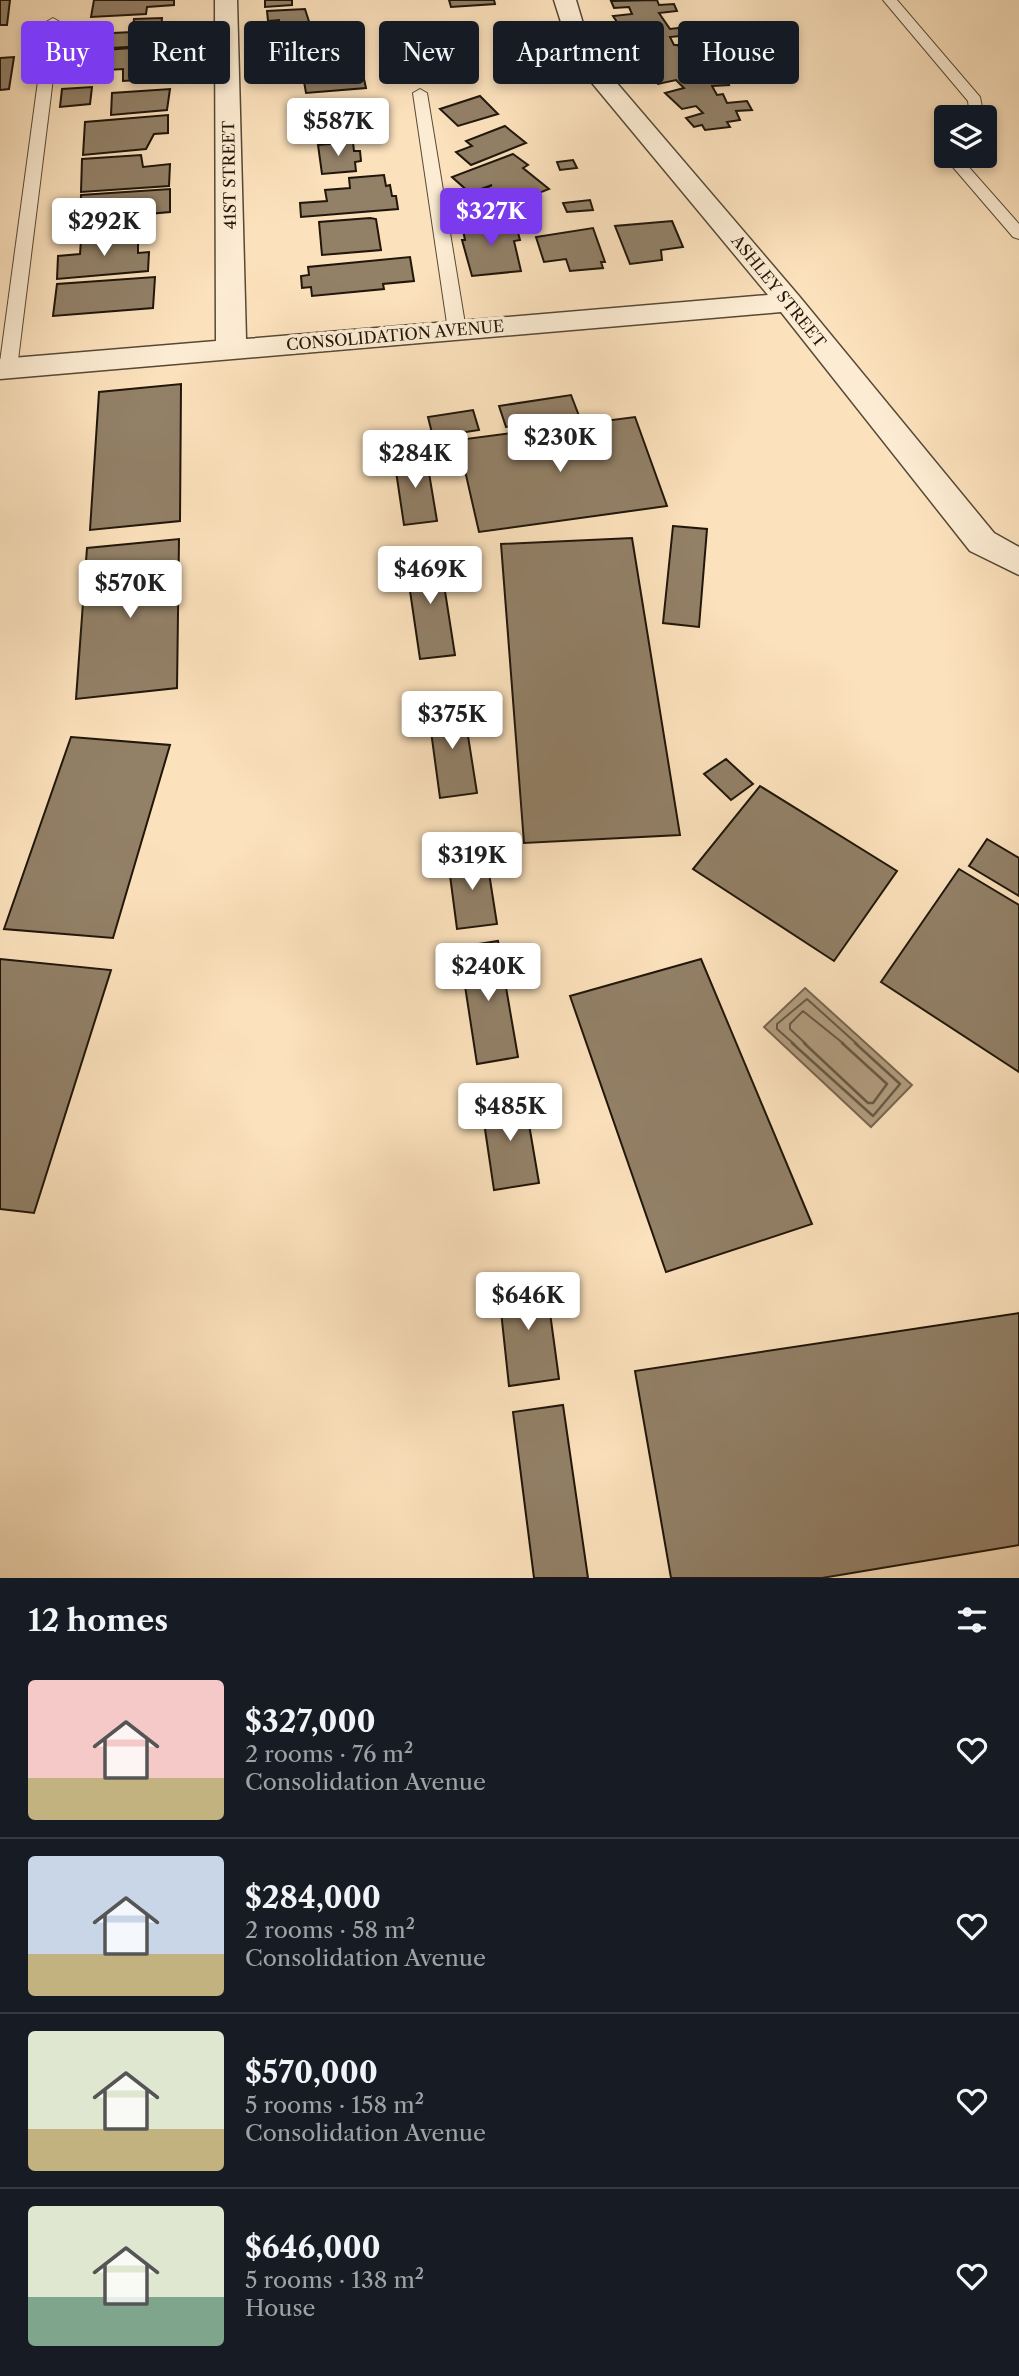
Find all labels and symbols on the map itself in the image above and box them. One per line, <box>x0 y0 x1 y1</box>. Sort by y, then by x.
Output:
pin: $587K <box>289 99 387 158</box>
street label: 41ST STREET <box>218 120 240 230</box>
pin: $327K <box>442 188 540 248</box>
pin: $292K <box>55 198 153 258</box>
street label: ASHLEY STREET <box>727 230 830 351</box>
street label: CONSOLIDATION AVENUE <box>285 316 505 354</box>
pin: $230K <box>511 414 609 474</box>
pin: $284K <box>366 430 464 490</box>
pin: $469K <box>381 546 479 606</box>
pin: $570K <box>81 560 179 620</box>
pin: $375K <box>403 692 501 751</box>
pin: $319K <box>423 832 521 892</box>
pin: $240K <box>439 944 537 1003</box>
pin: $485K <box>461 1084 559 1143</box>
pin: $646K <box>479 1272 577 1332</box>

